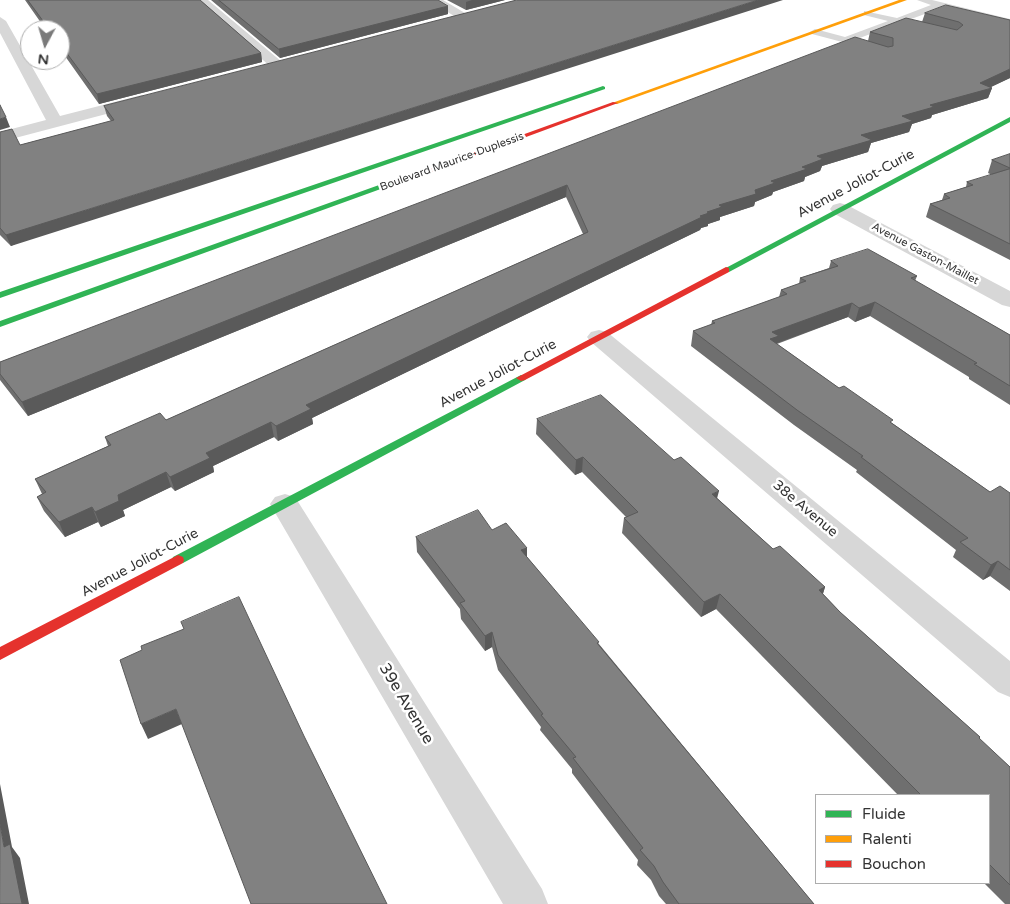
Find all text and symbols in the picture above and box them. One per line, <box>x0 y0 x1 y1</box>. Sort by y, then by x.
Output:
north arrow <box>20 20 70 70</box>
text: N <box>37 50 50 68</box>
street label: Boulevard Maurice-Duplessis <box>378 130 526 194</box>
street label: Avenue Joliot-Curie <box>795 146 917 222</box>
street label: Avenue Gaston-Maillet <box>869 220 981 288</box>
street label: Avenue Joliot-Curie <box>437 336 559 412</box>
street label: 38e Avenue <box>769 477 841 541</box>
street label: Avenue Joliot-Curie <box>79 525 201 601</box>
street label: 39e Avenue <box>374 660 438 748</box>
legend <box>815 794 990 884</box>
text: Fluide <box>862 805 906 823</box>
text: Ralenti <box>862 830 912 848</box>
text: Bouchon <box>862 855 926 873</box>

